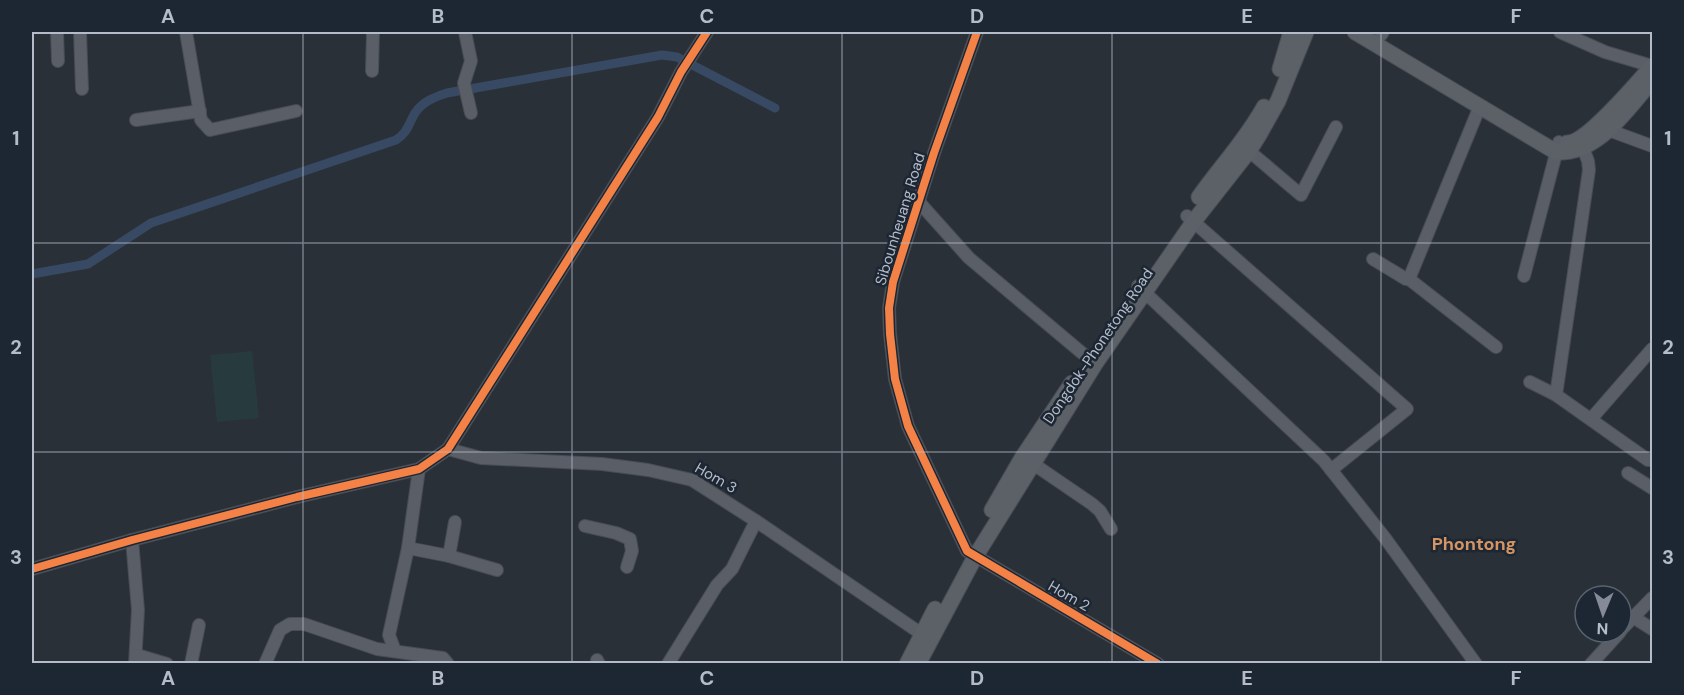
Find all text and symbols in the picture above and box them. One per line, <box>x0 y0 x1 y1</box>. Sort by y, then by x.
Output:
text: A <box>161 3 175 29</box>
text: B <box>432 3 444 29</box>
text: C <box>700 3 714 29</box>
text: D <box>970 3 984 29</box>
text: E <box>1241 3 1253 29</box>
text: F <box>1510 3 1522 29</box>
text: 1 <box>12 125 20 151</box>
text: 1 <box>1664 125 1672 151</box>
street label: Sibounheuang Road <box>870 150 930 288</box>
street label: Dongdok-Phonetong Road <box>1038 264 1158 428</box>
text: 2 <box>10 334 22 360</box>
text: 2 <box>1662 334 1674 360</box>
street label: Hom 3 <box>691 458 741 498</box>
district label: Phontong <box>1432 532 1516 556</box>
text: 3 <box>10 544 22 570</box>
text: 3 <box>1662 544 1674 570</box>
street label: Hom 2 <box>1044 576 1094 616</box>
north arrow <box>1573 584 1633 644</box>
text: N <box>1596 618 1609 639</box>
text: A <box>161 665 175 691</box>
text: B <box>432 665 444 691</box>
text: C <box>700 665 714 691</box>
text: D <box>970 665 984 691</box>
text: E <box>1241 665 1253 691</box>
text: F <box>1510 665 1522 691</box>

